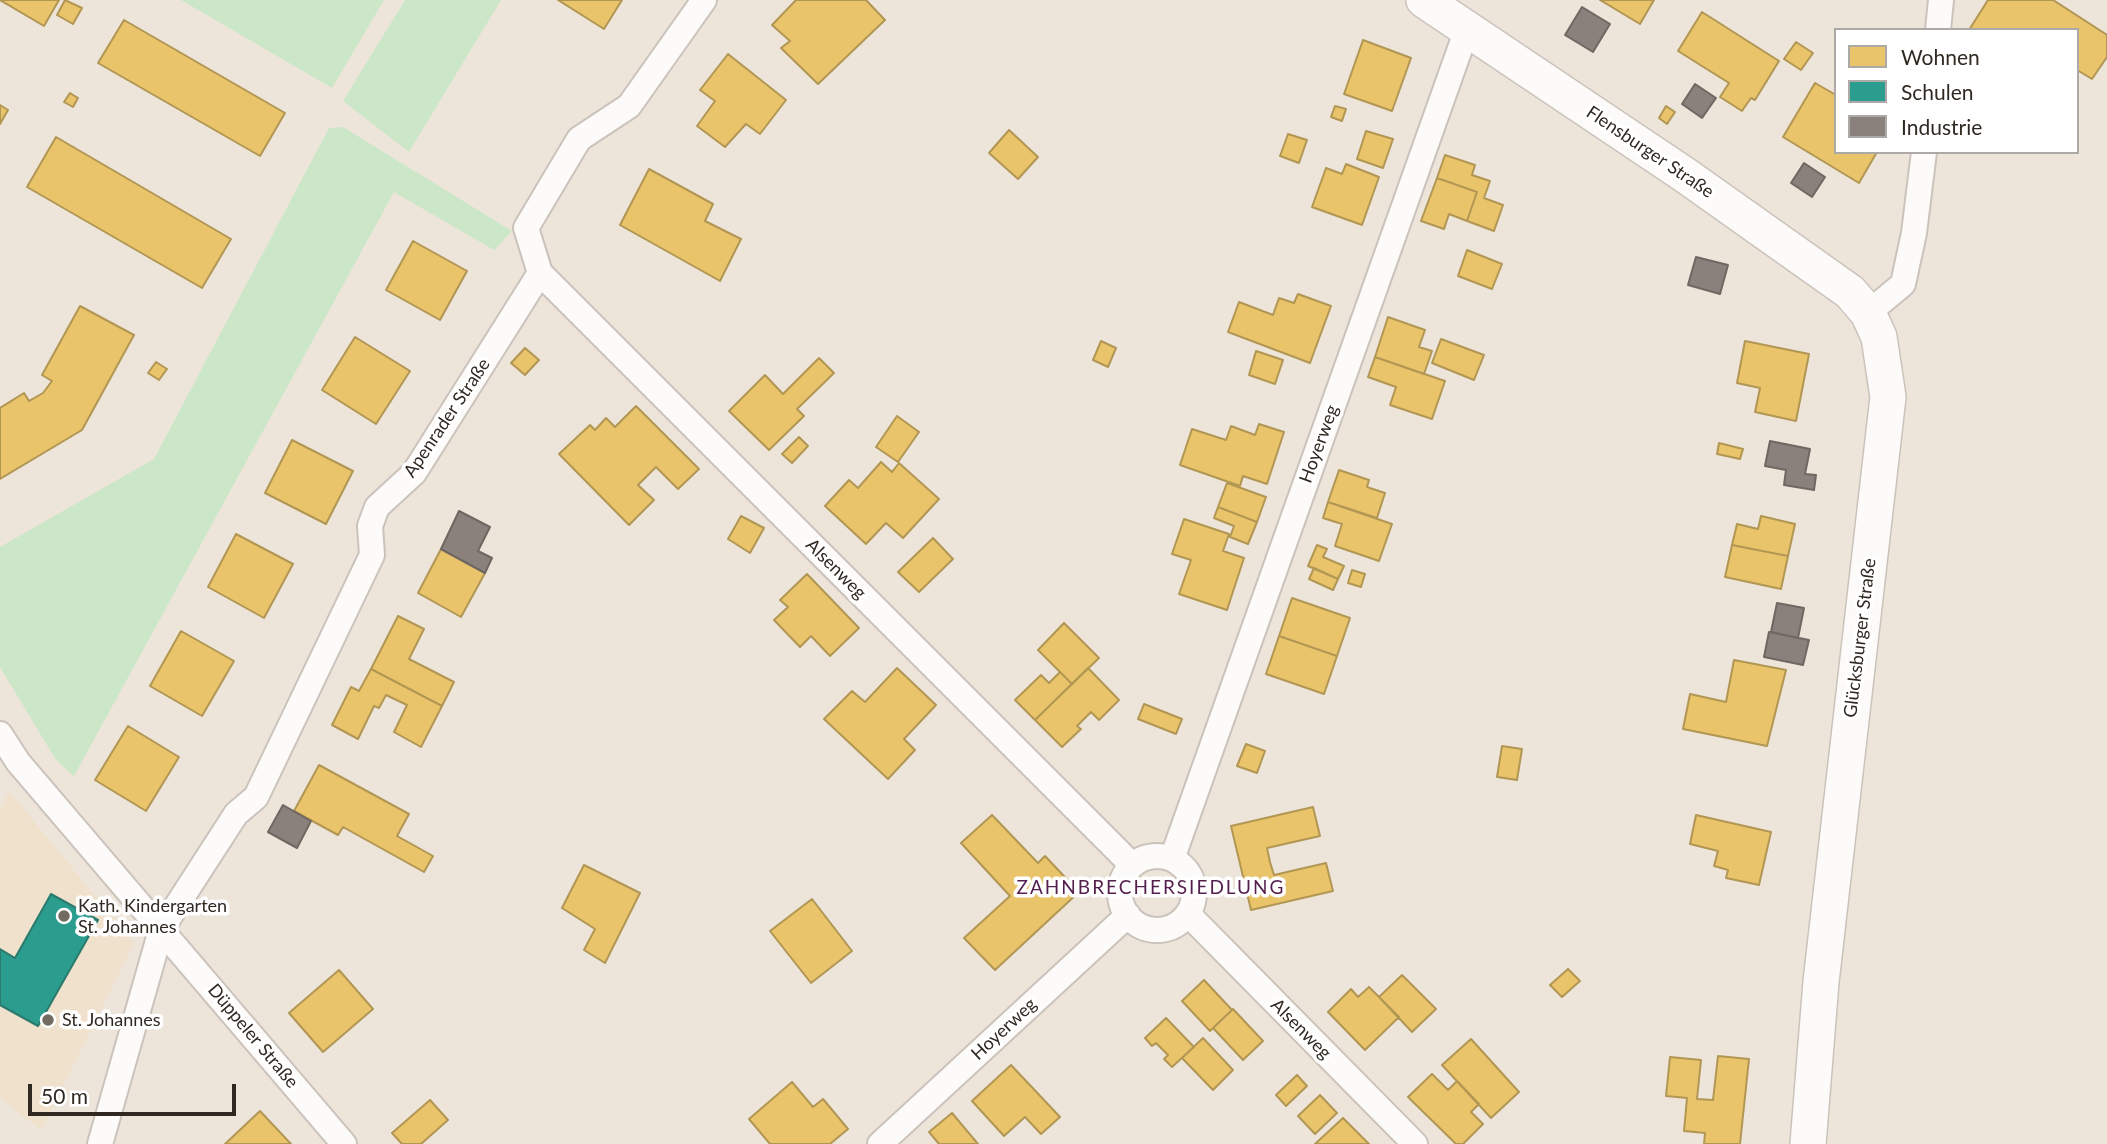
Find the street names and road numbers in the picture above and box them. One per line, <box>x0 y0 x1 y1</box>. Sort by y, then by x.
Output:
street label: Flensburger Straße <box>1582 101 1718 203</box>
street label: Apenrader Straße <box>399 354 495 482</box>
street label: Hoyerweg <box>1295 402 1343 486</box>
street label: Alsenweg <box>801 534 871 604</box>
street label: Glücksburger Straße <box>1840 557 1880 719</box>
street label: Düppeler Straße <box>203 980 303 1092</box>
street label: Hoyerweg <box>967 993 1041 1065</box>
street label: Alsenweg <box>1266 994 1336 1064</box>

